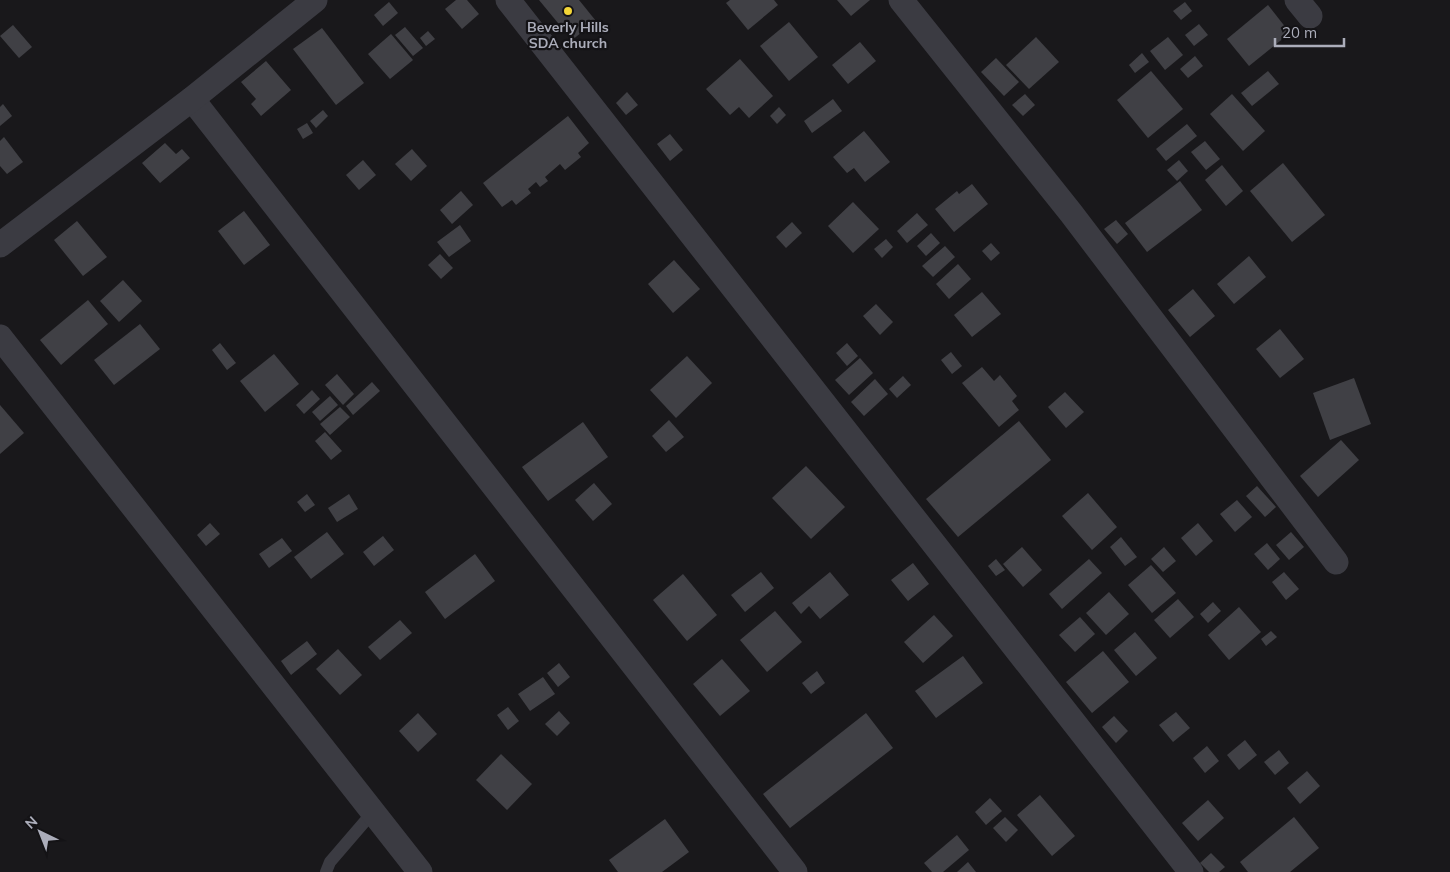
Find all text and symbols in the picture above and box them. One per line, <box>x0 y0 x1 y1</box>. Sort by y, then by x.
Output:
marker: Beverly Hills SDA church <box>562 5 574 17</box>
scale bar <box>1275 15 1344 47</box>
place label: Beverly Hills SDA church <box>527 18 609 52</box>
text: 20 m <box>1282 23 1317 42</box>
north arrow <box>15 807 65 857</box>
text: N <box>21 812 41 833</box>

